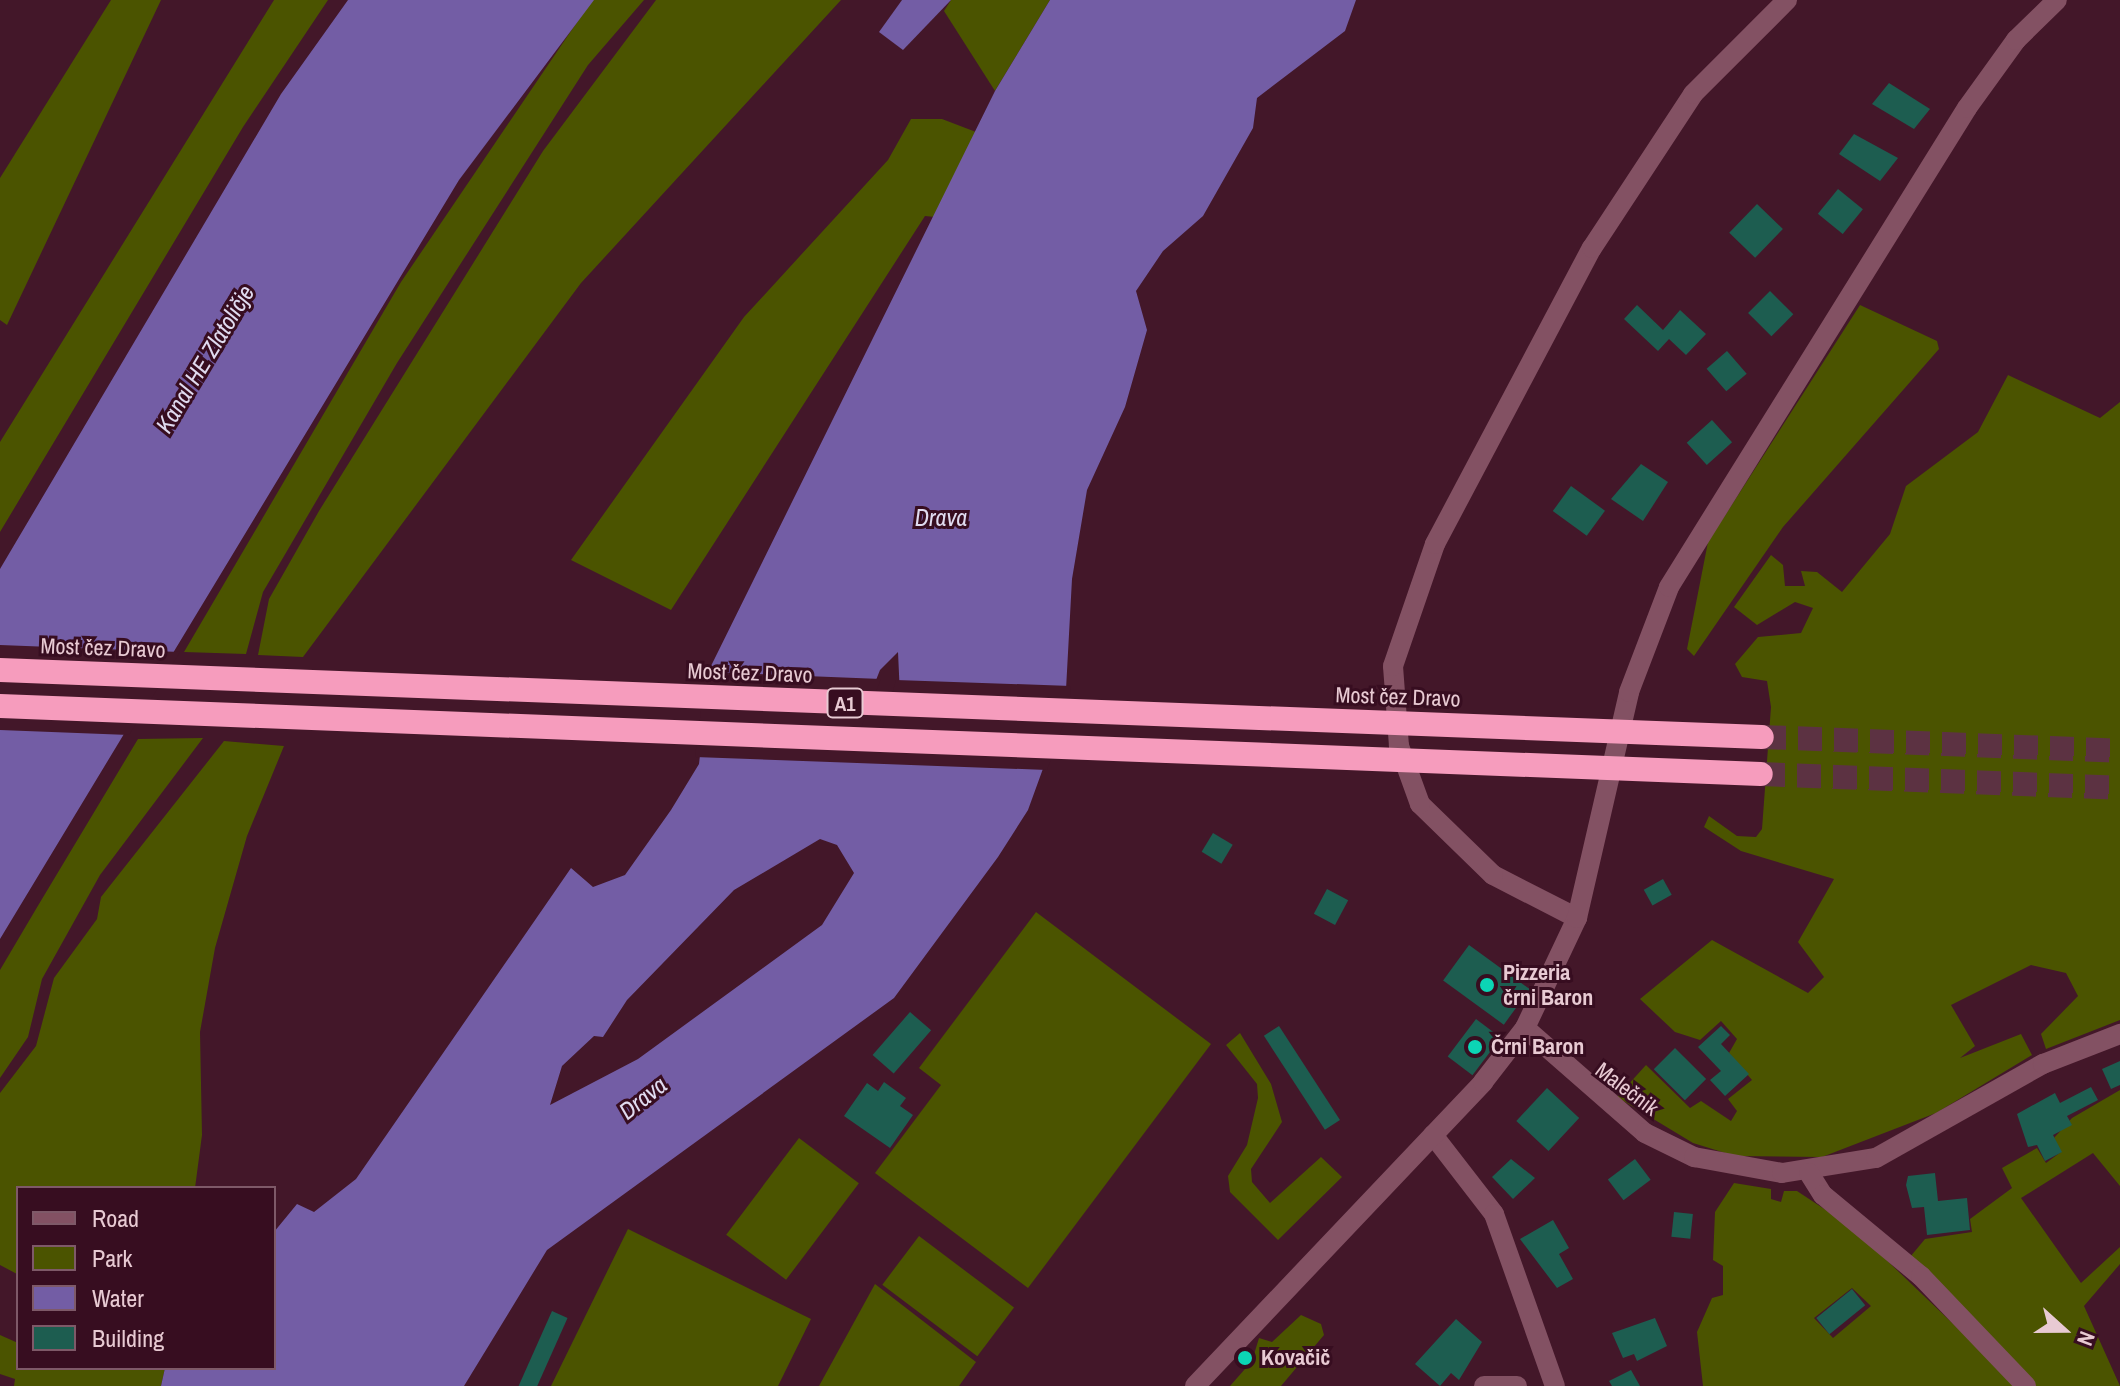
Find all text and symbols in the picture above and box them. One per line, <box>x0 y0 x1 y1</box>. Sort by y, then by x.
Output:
water label: Kanal HE Zlatoličje <box>150 280 260 438</box>
water label: Drava <box>915 504 967 532</box>
street label: Most čez Dravo <box>40 633 166 663</box>
street label: Most čez Dravo <box>687 658 813 688</box>
street label: Most čez Dravo <box>1335 682 1461 712</box>
road number: A1 <box>825 687 865 719</box>
place label: Pizzeria črni Baron <box>1503 959 1593 1010</box>
marker: Pizzeria črni Baron <box>1478 976 1496 994</box>
place label: Črni Baron <box>1491 1034 1584 1060</box>
marker: Črni Baron <box>1466 1038 1484 1056</box>
street label: Malečnik <box>1590 1057 1664 1121</box>
water label: Drava <box>613 1070 673 1126</box>
legend <box>16 1186 276 1370</box>
text: Road <box>92 1202 139 1234</box>
text: Park <box>92 1242 132 1274</box>
text: Water <box>92 1282 144 1314</box>
north arrow <box>2024 1290 2104 1370</box>
text: Building <box>92 1322 164 1354</box>
text: N <box>2070 1327 2103 1350</box>
place label: Kovačič <box>1261 1345 1330 1371</box>
marker: Kovačič <box>1236 1349 1254 1367</box>

